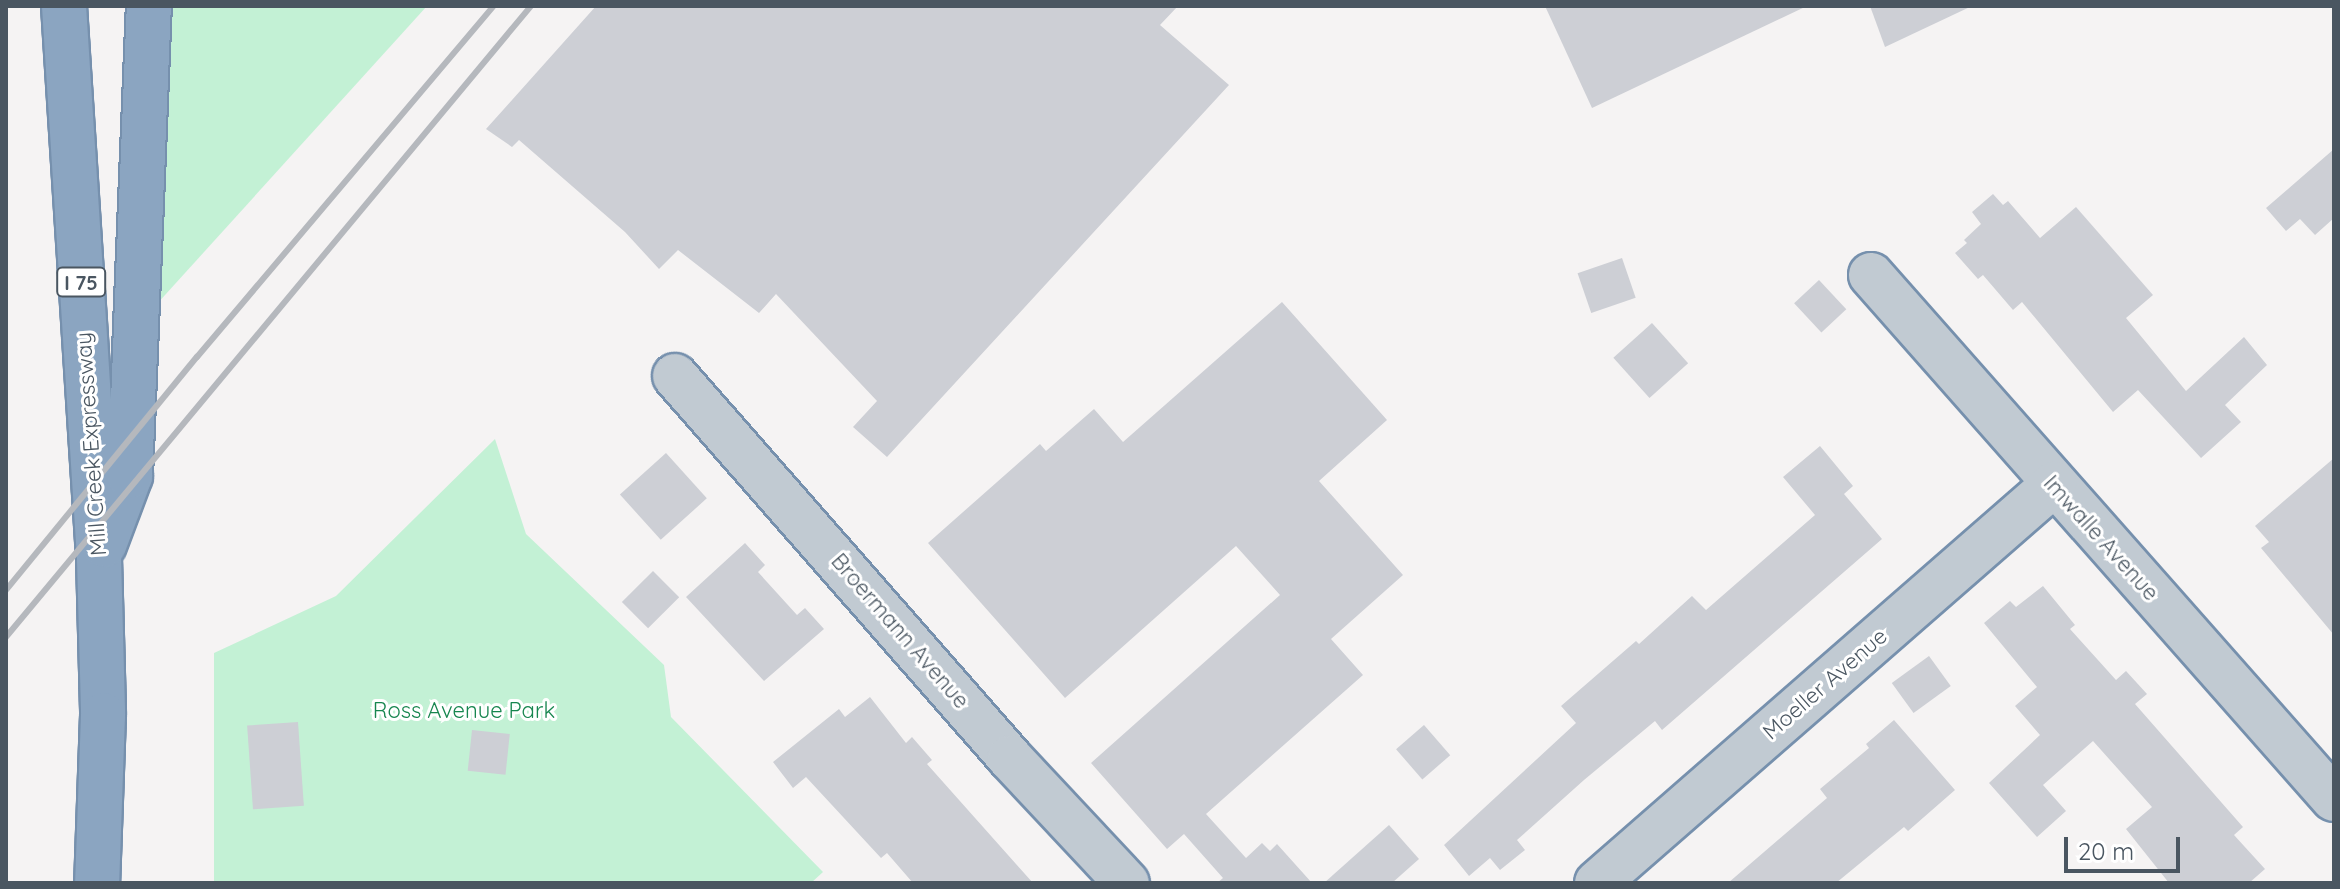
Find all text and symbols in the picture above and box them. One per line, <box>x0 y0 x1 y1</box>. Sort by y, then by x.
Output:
road number: I 75 <box>55 266 107 298</box>
street label: Mill Creek Expressway <box>70 331 112 557</box>
street label: Imwalle Avenue <box>2038 470 2164 606</box>
street label: Broermann Avenue <box>826 548 974 714</box>
street label: Moeller Avenue <box>1757 623 1893 745</box>
park label: Ross Avenue Park <box>373 698 555 724</box>
scale bar <box>2068 821 2184 871</box>
text: 20 m <box>2078 836 2134 866</box>

